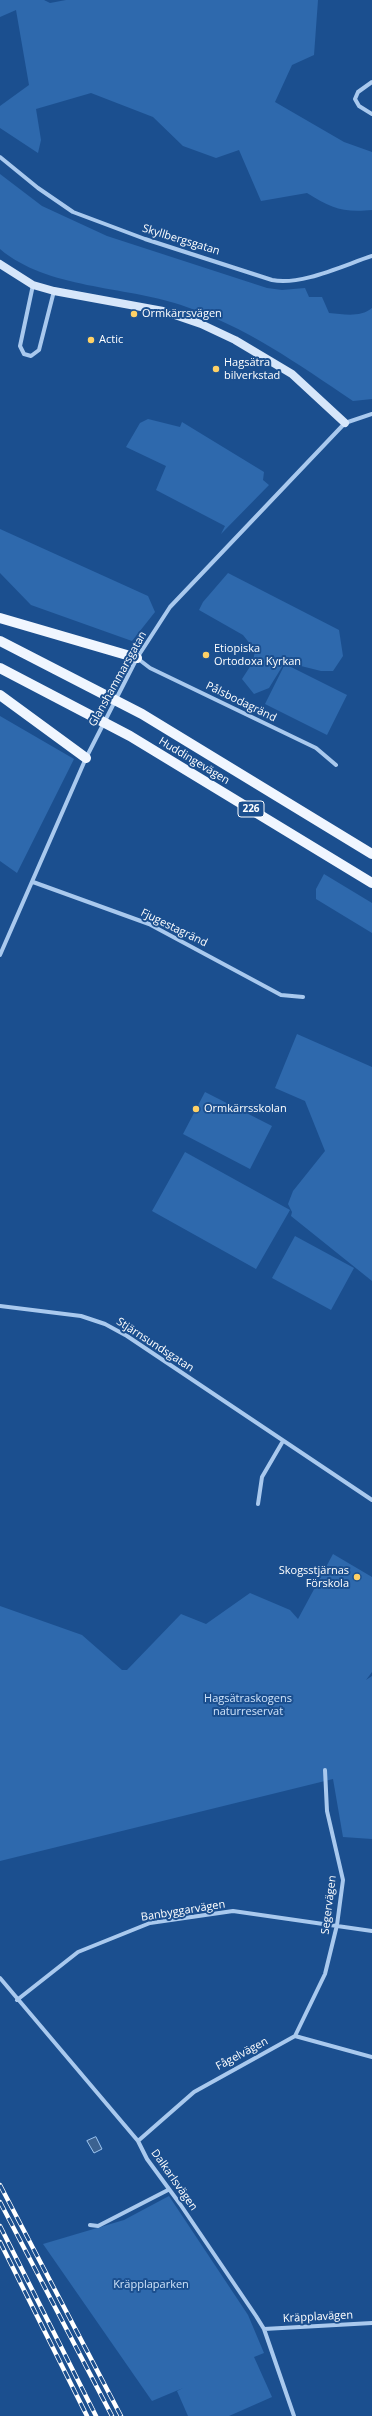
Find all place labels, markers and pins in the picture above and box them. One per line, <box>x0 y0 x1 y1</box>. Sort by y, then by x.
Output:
place label: Ormkärrsvägen <box>142 307 222 321</box>
marker: Ormkärrsvägen <box>129 309 139 319</box>
place label: Actic <box>99 333 123 347</box>
marker: Actic <box>86 335 96 345</box>
place label: Hagsätra bilverkstad <box>224 356 280 382</box>
marker: Hagsätra bilverkstad <box>211 364 221 374</box>
place label: Etiopiska Ortodoxa Kyrkan <box>214 642 301 668</box>
marker: Etiopiska Ortodoxa Kyrkan <box>201 650 211 660</box>
place label: Ormkärrsskolan <box>204 1102 287 1116</box>
marker: Ormkärrsskolan <box>191 1104 201 1114</box>
place label: Skogsstjärnas Förskola <box>279 1564 349 1590</box>
marker: Skogsstjärnas Förskola <box>352 1572 362 1582</box>

